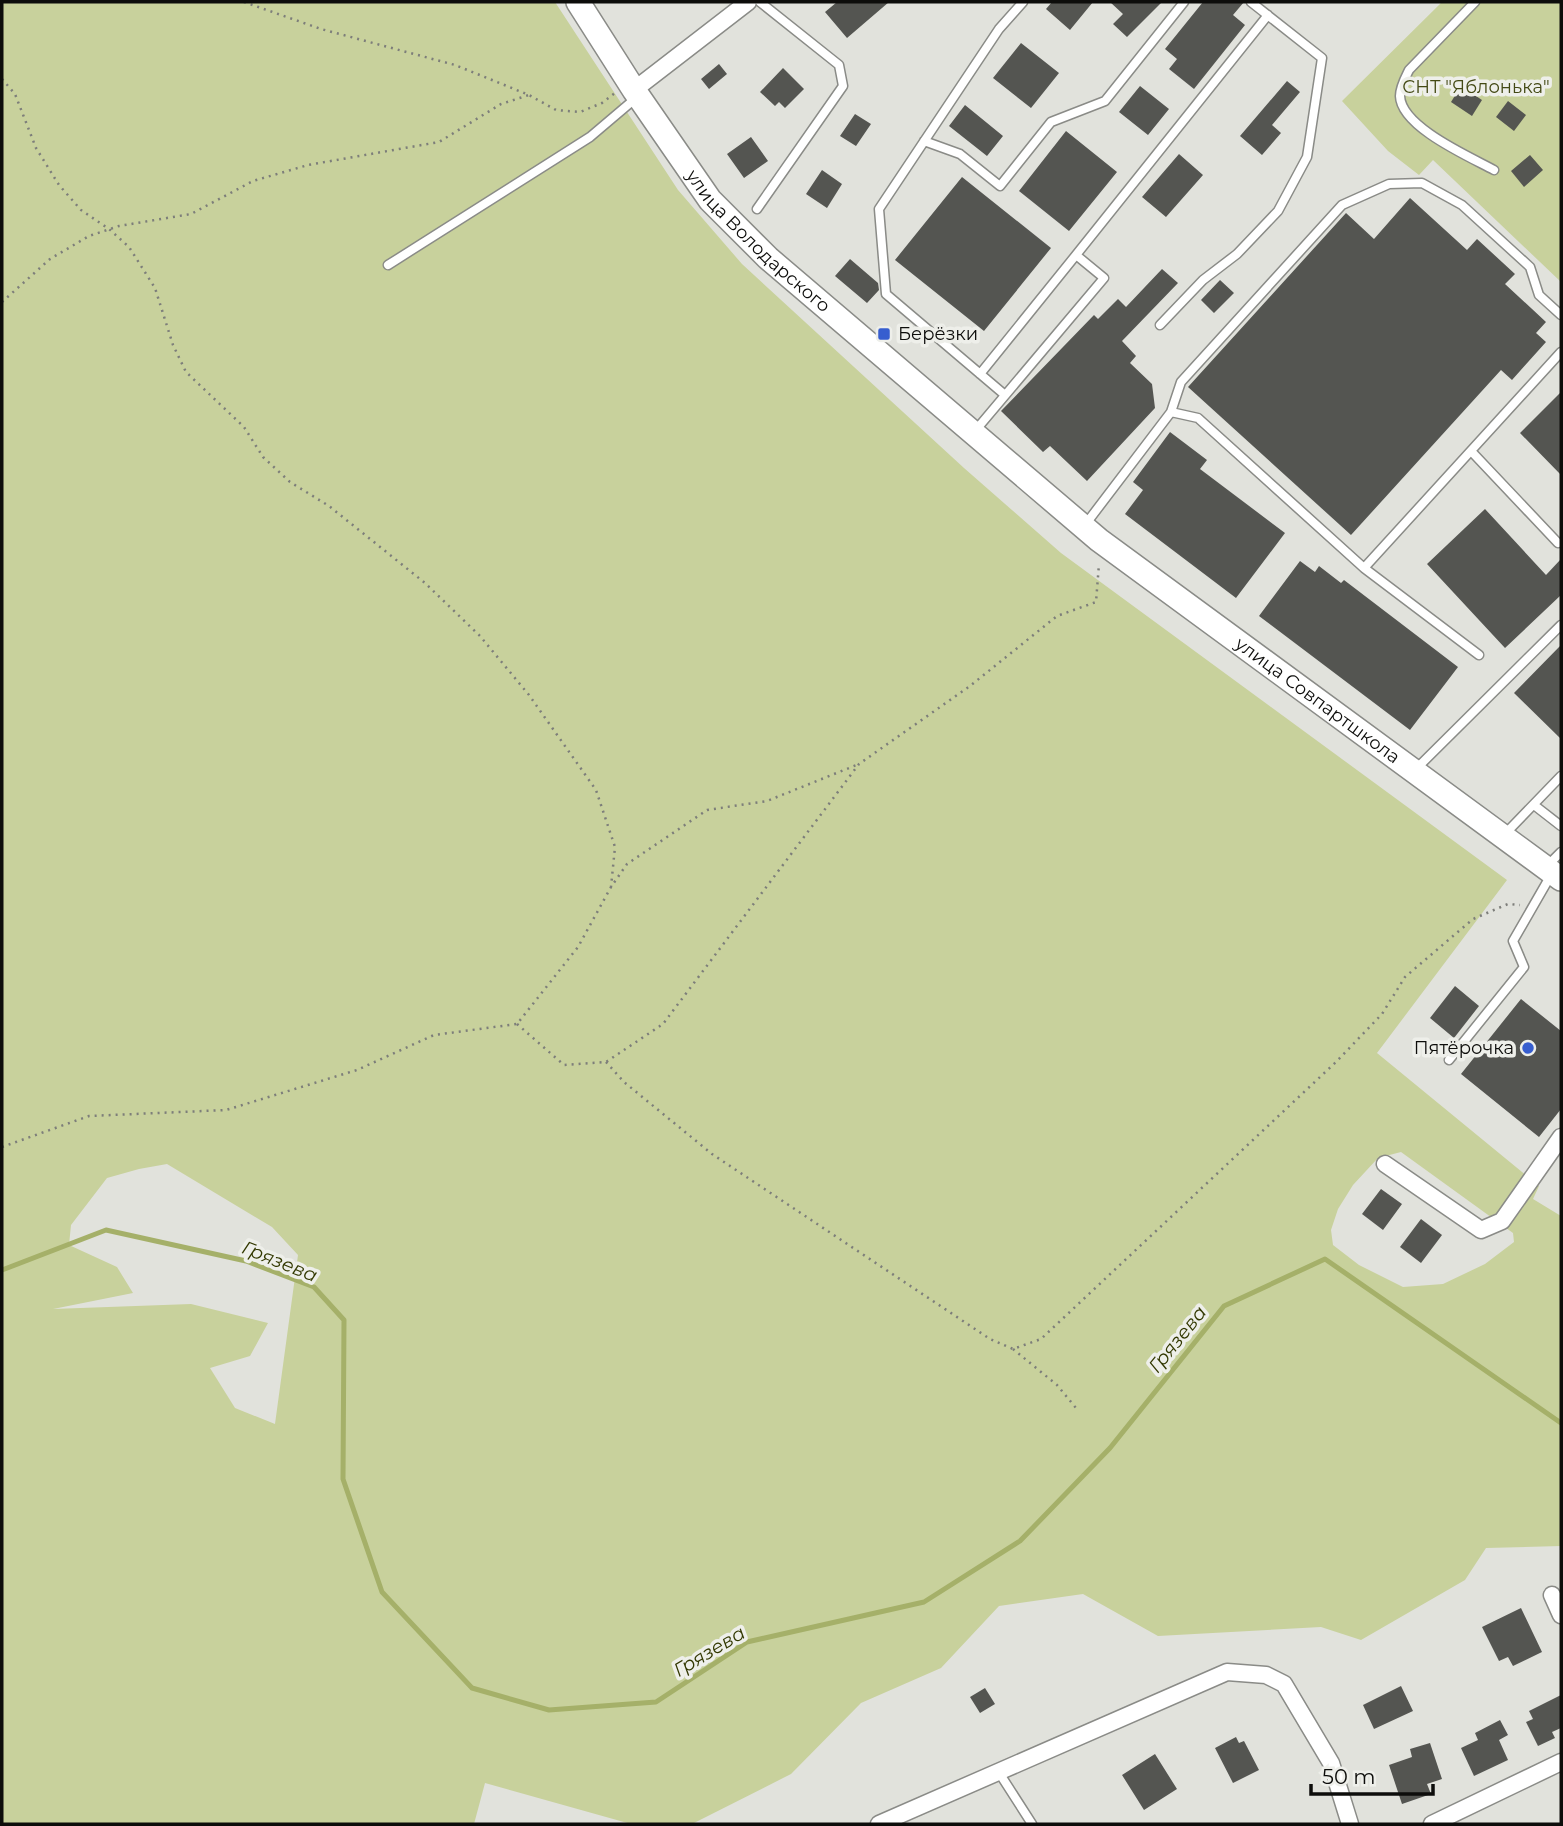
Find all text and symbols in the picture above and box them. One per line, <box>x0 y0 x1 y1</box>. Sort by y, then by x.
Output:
park label: СНТ "Яблонька" <box>1402 76 1550 98</box>
street label: улица Володарского <box>681 165 835 317</box>
place label: Берёзки <box>898 323 978 345</box>
marker: Берёзки <box>876 326 892 342</box>
street label: улица Совпартшкола <box>1230 632 1404 768</box>
place label: Пятёрочка <box>1414 1037 1514 1059</box>
marker: Пятёрочка <box>1520 1040 1536 1056</box>
water label: Грязева <box>239 1236 321 1287</box>
water label: Грязева <box>1143 1301 1211 1377</box>
water label: Грязева <box>669 1621 749 1682</box>
scale bar <box>1311 1752 1434 1796</box>
text: 50 m <box>1322 1764 1376 1789</box>

